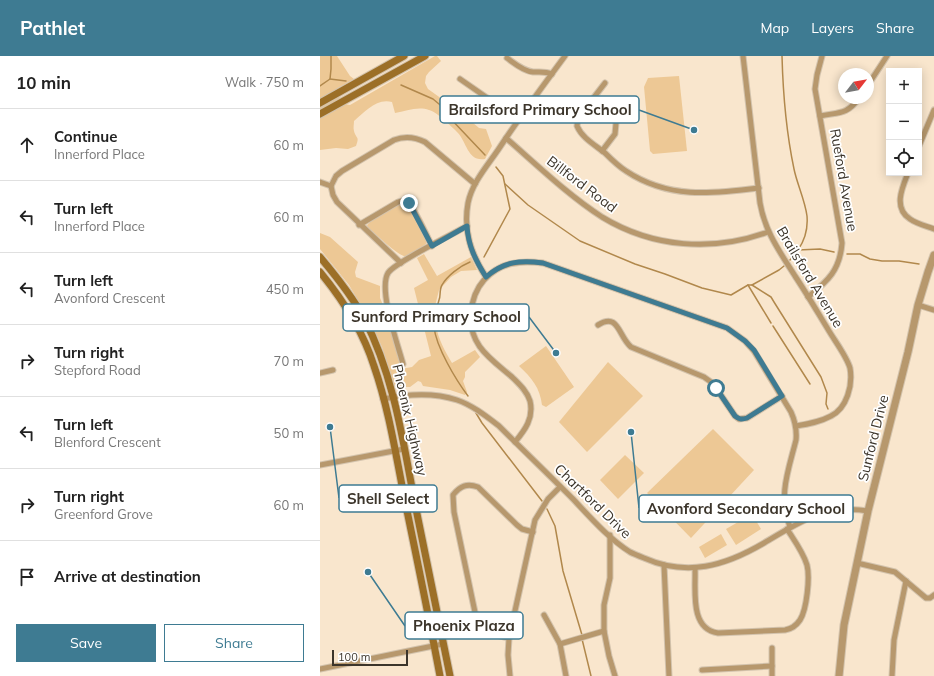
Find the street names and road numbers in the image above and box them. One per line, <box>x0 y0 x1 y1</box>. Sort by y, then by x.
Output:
street label: Rueford Avenue <box>826 127 862 233</box>
street label: Billford Road <box>543 152 621 216</box>
street label: Brailsford Avenue <box>773 223 847 331</box>
street label: Phoenix Highway <box>388 362 432 478</box>
street label: Sunford Drive <box>854 393 892 483</box>
street label: Chartford Drive <box>551 460 635 542</box>

